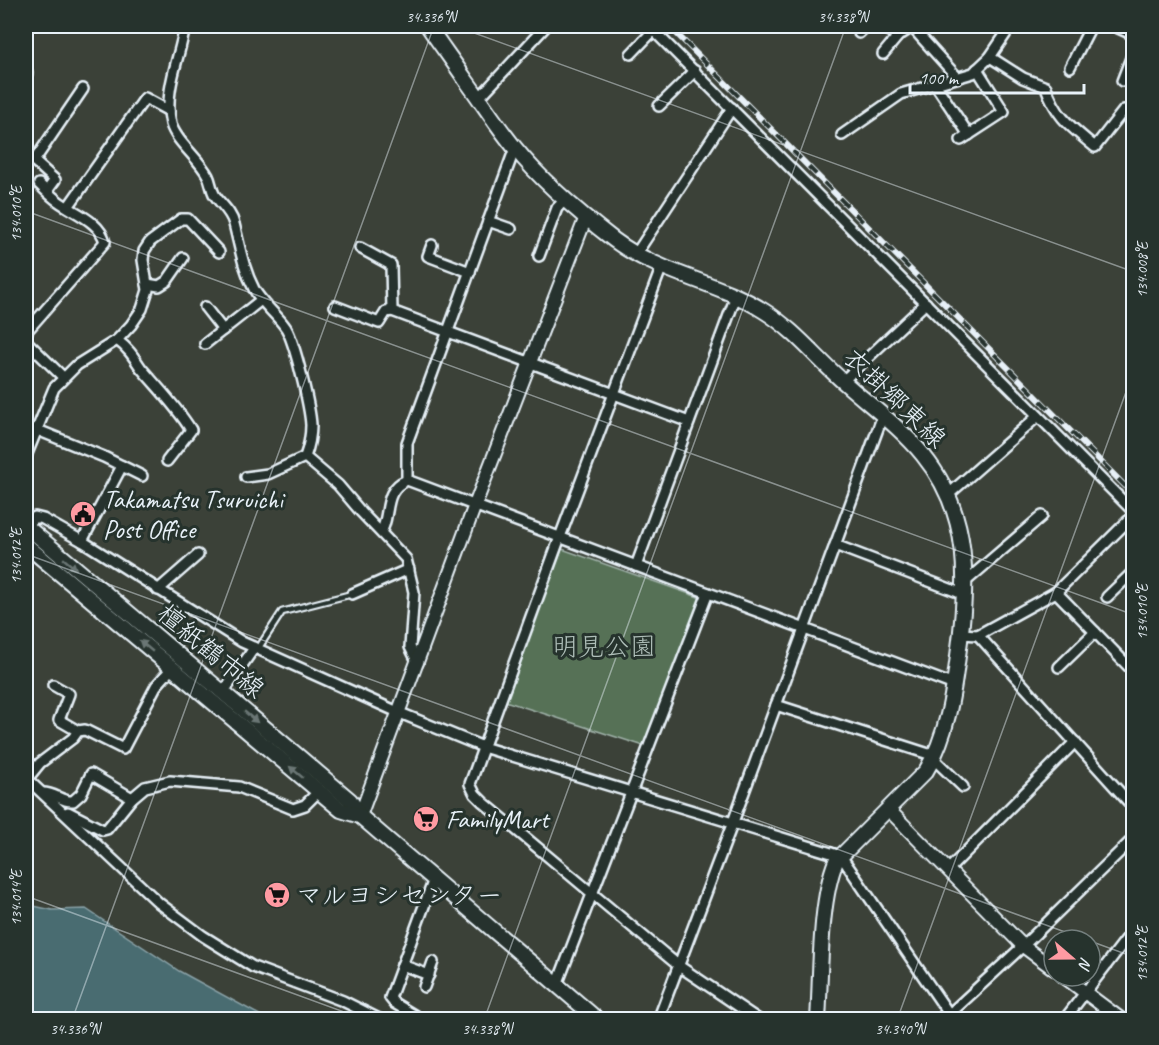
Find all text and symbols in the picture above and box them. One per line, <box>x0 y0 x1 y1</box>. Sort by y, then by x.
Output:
text: 34.336°N <box>406 8 459 27</box>
text: 34.338°N <box>818 8 871 27</box>
scale bar <box>910 57 1084 95</box>
text: 100 m <box>919 67 960 89</box>
text: 134.010°E <box>7 184 26 242</box>
text: 134.008°E <box>1133 240 1152 298</box>
street label: 衣掛郷東線 <box>837 341 953 455</box>
place label: Takamatsu Tsuruichi Post Office <box>103 483 286 546</box>
public building icon: Takamatsu Tsuruichi Post Office <box>68 499 98 529</box>
text: 134.012°E <box>7 526 26 584</box>
one-way arrow <box>62 557 77 570</box>
text: 134.010°E <box>1133 582 1152 640</box>
street label: 檀紙鶴市線 <box>151 597 271 705</box>
park label: 明見公園 <box>552 630 656 663</box>
one-way arrow <box>139 640 154 653</box>
one-way arrow <box>243 710 258 723</box>
one-way arrow <box>288 765 304 778</box>
place label: FamilyMart <box>446 803 551 836</box>
supermarket icon: FamilyMart <box>411 804 441 834</box>
text: 134.014°E <box>7 868 26 926</box>
place label: マルヨシセンター <box>296 879 502 912</box>
supermarket icon: マルヨシセンター <box>262 880 292 910</box>
text: 134.012°E <box>1133 924 1152 982</box>
north arrow <box>1042 928 1102 988</box>
text: N <box>1073 955 1096 974</box>
text: 34.336°N <box>50 1020 103 1039</box>
text: 34.338°N <box>462 1020 515 1039</box>
text: 34.340°N <box>875 1020 928 1039</box>

